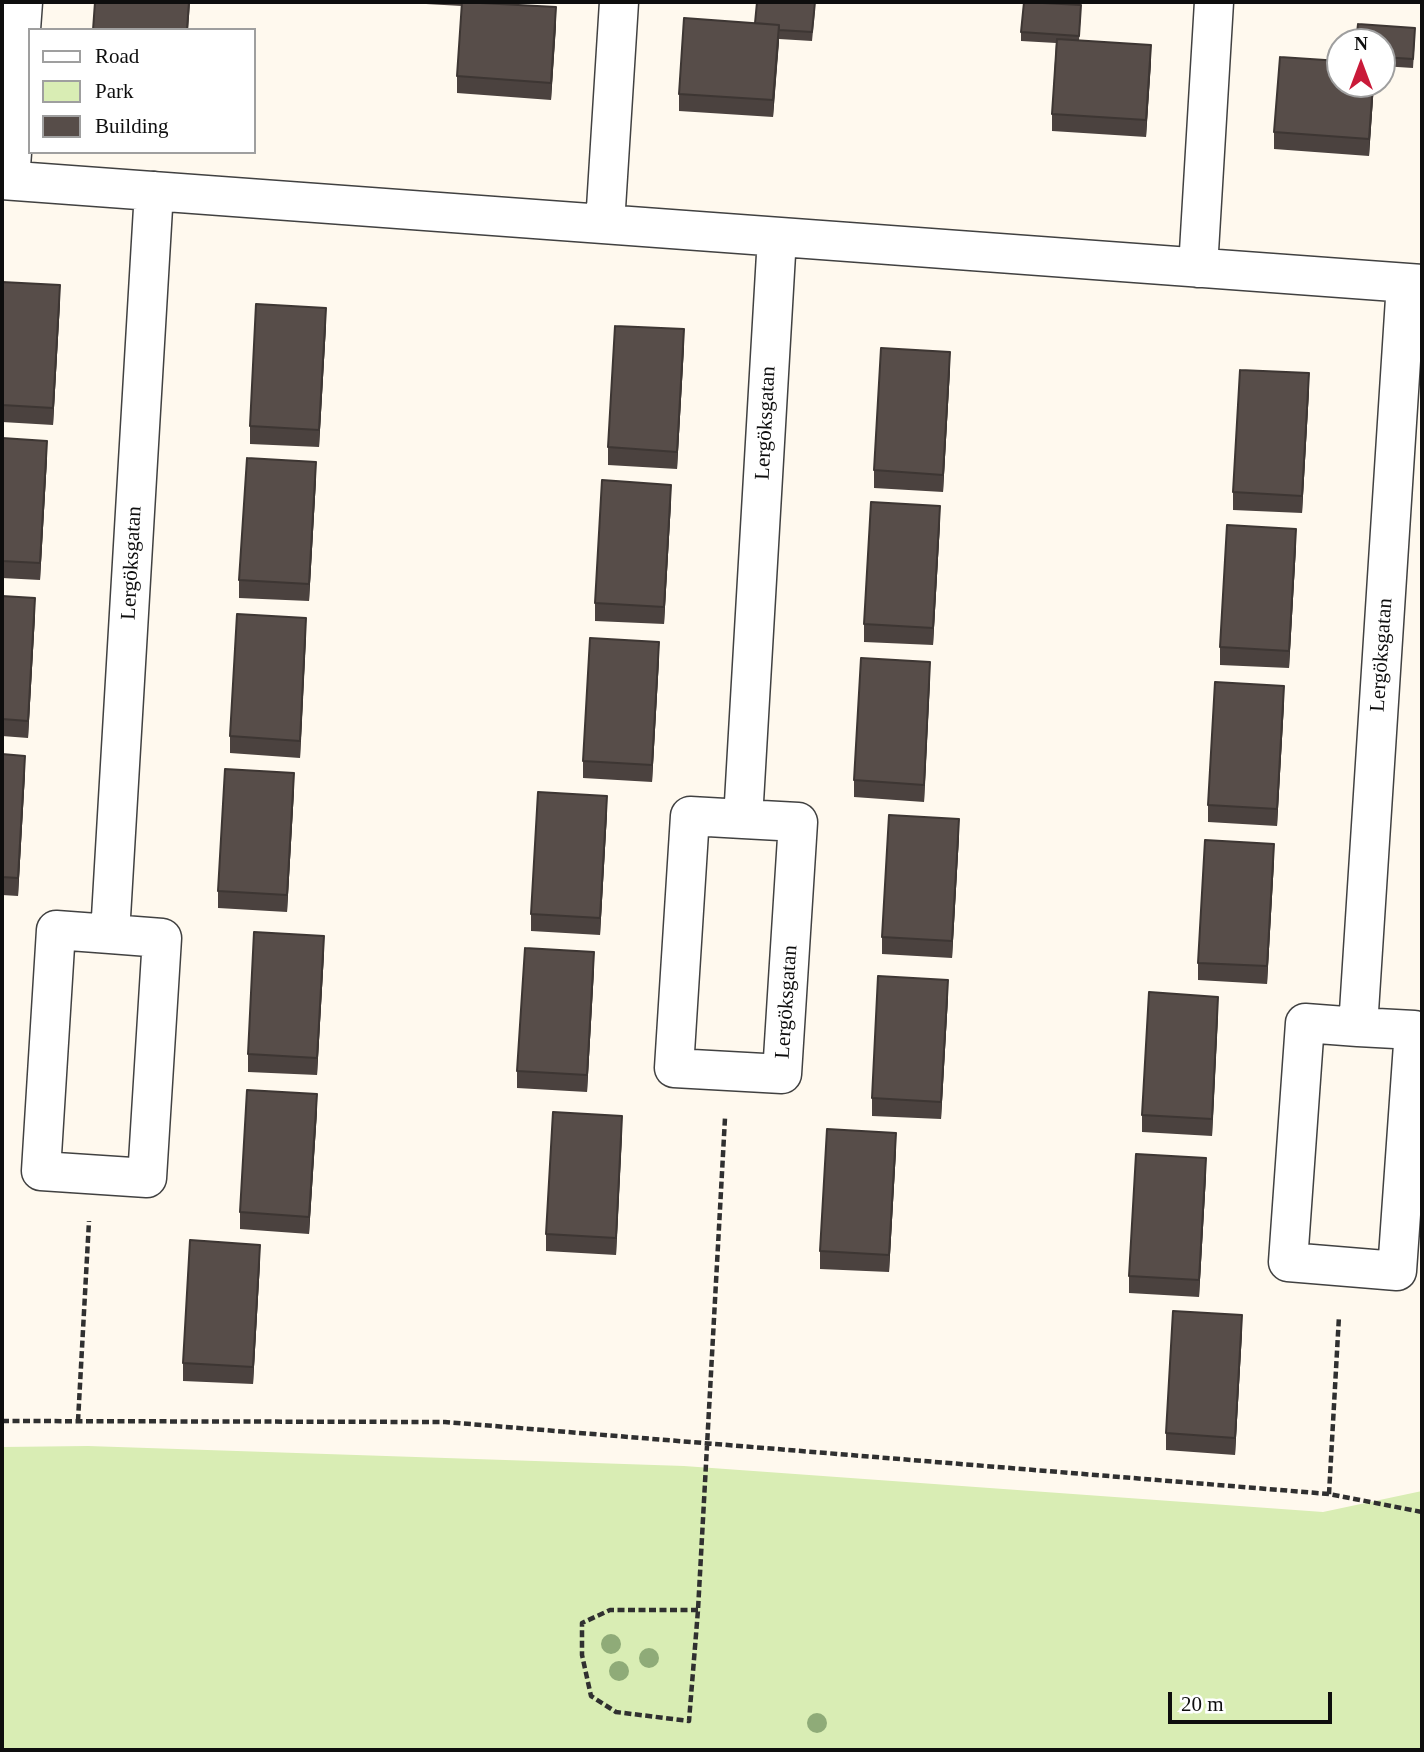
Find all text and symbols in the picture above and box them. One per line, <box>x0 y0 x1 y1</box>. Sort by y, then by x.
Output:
legend <box>28 28 256 154</box>
north arrow <box>1326 28 1396 98</box>
text: N <box>1354 33 1368 54</box>
text: Road <box>95 44 139 68</box>
text: Park <box>95 79 134 103</box>
text: Building <box>95 114 169 138</box>
street label: Lergöksgatan <box>750 365 782 481</box>
street label: Lergöksgatan <box>116 505 148 621</box>
street label: Lergöksgatan <box>1365 597 1399 713</box>
street label: Lergöksgatan <box>770 944 804 1060</box>
scale bar <box>1172 1678 1336 1722</box>
text: 20 m <box>1181 1692 1224 1716</box>

